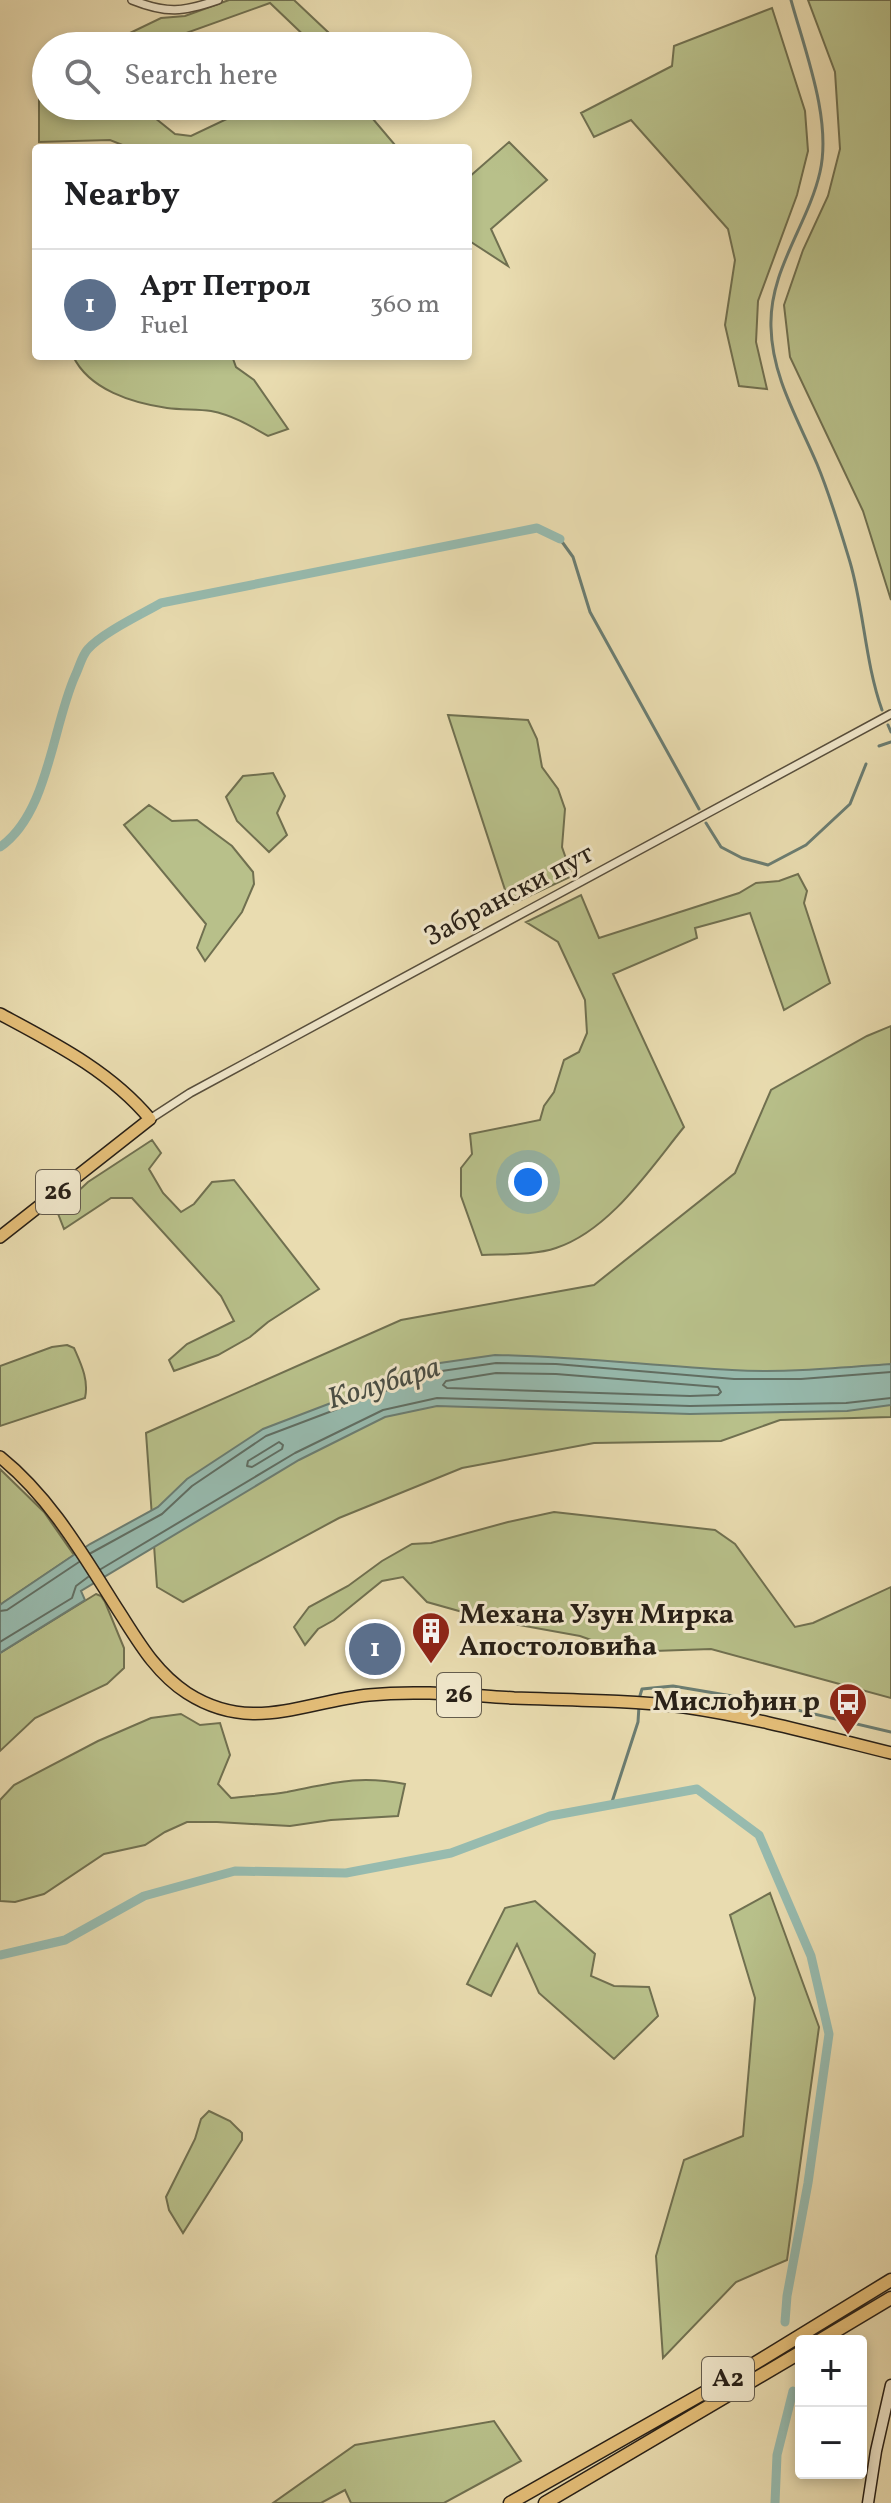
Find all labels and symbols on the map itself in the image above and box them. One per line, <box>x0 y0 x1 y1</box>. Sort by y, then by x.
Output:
street label: Забрански пут <box>417 835 601 957</box>
your location <box>508 1162 548 1202</box>
road number: 26 <box>36 1170 80 1214</box>
water label: Колубара <box>322 1347 446 1421</box>
place label: Механа Узун Мирка Апостоловића <box>459 1596 734 1667</box>
building icon: Механа Узун Мирка Апостоловића <box>410 1610 452 1665</box>
pin: 1 <box>349 1619 401 1679</box>
road number: 26 <box>437 1673 481 1717</box>
bus stop icon: Мислођин р <box>827 1681 869 1736</box>
place label: Мислођин р <box>653 1683 820 1722</box>
road number: A2 <box>702 2357 754 2401</box>

